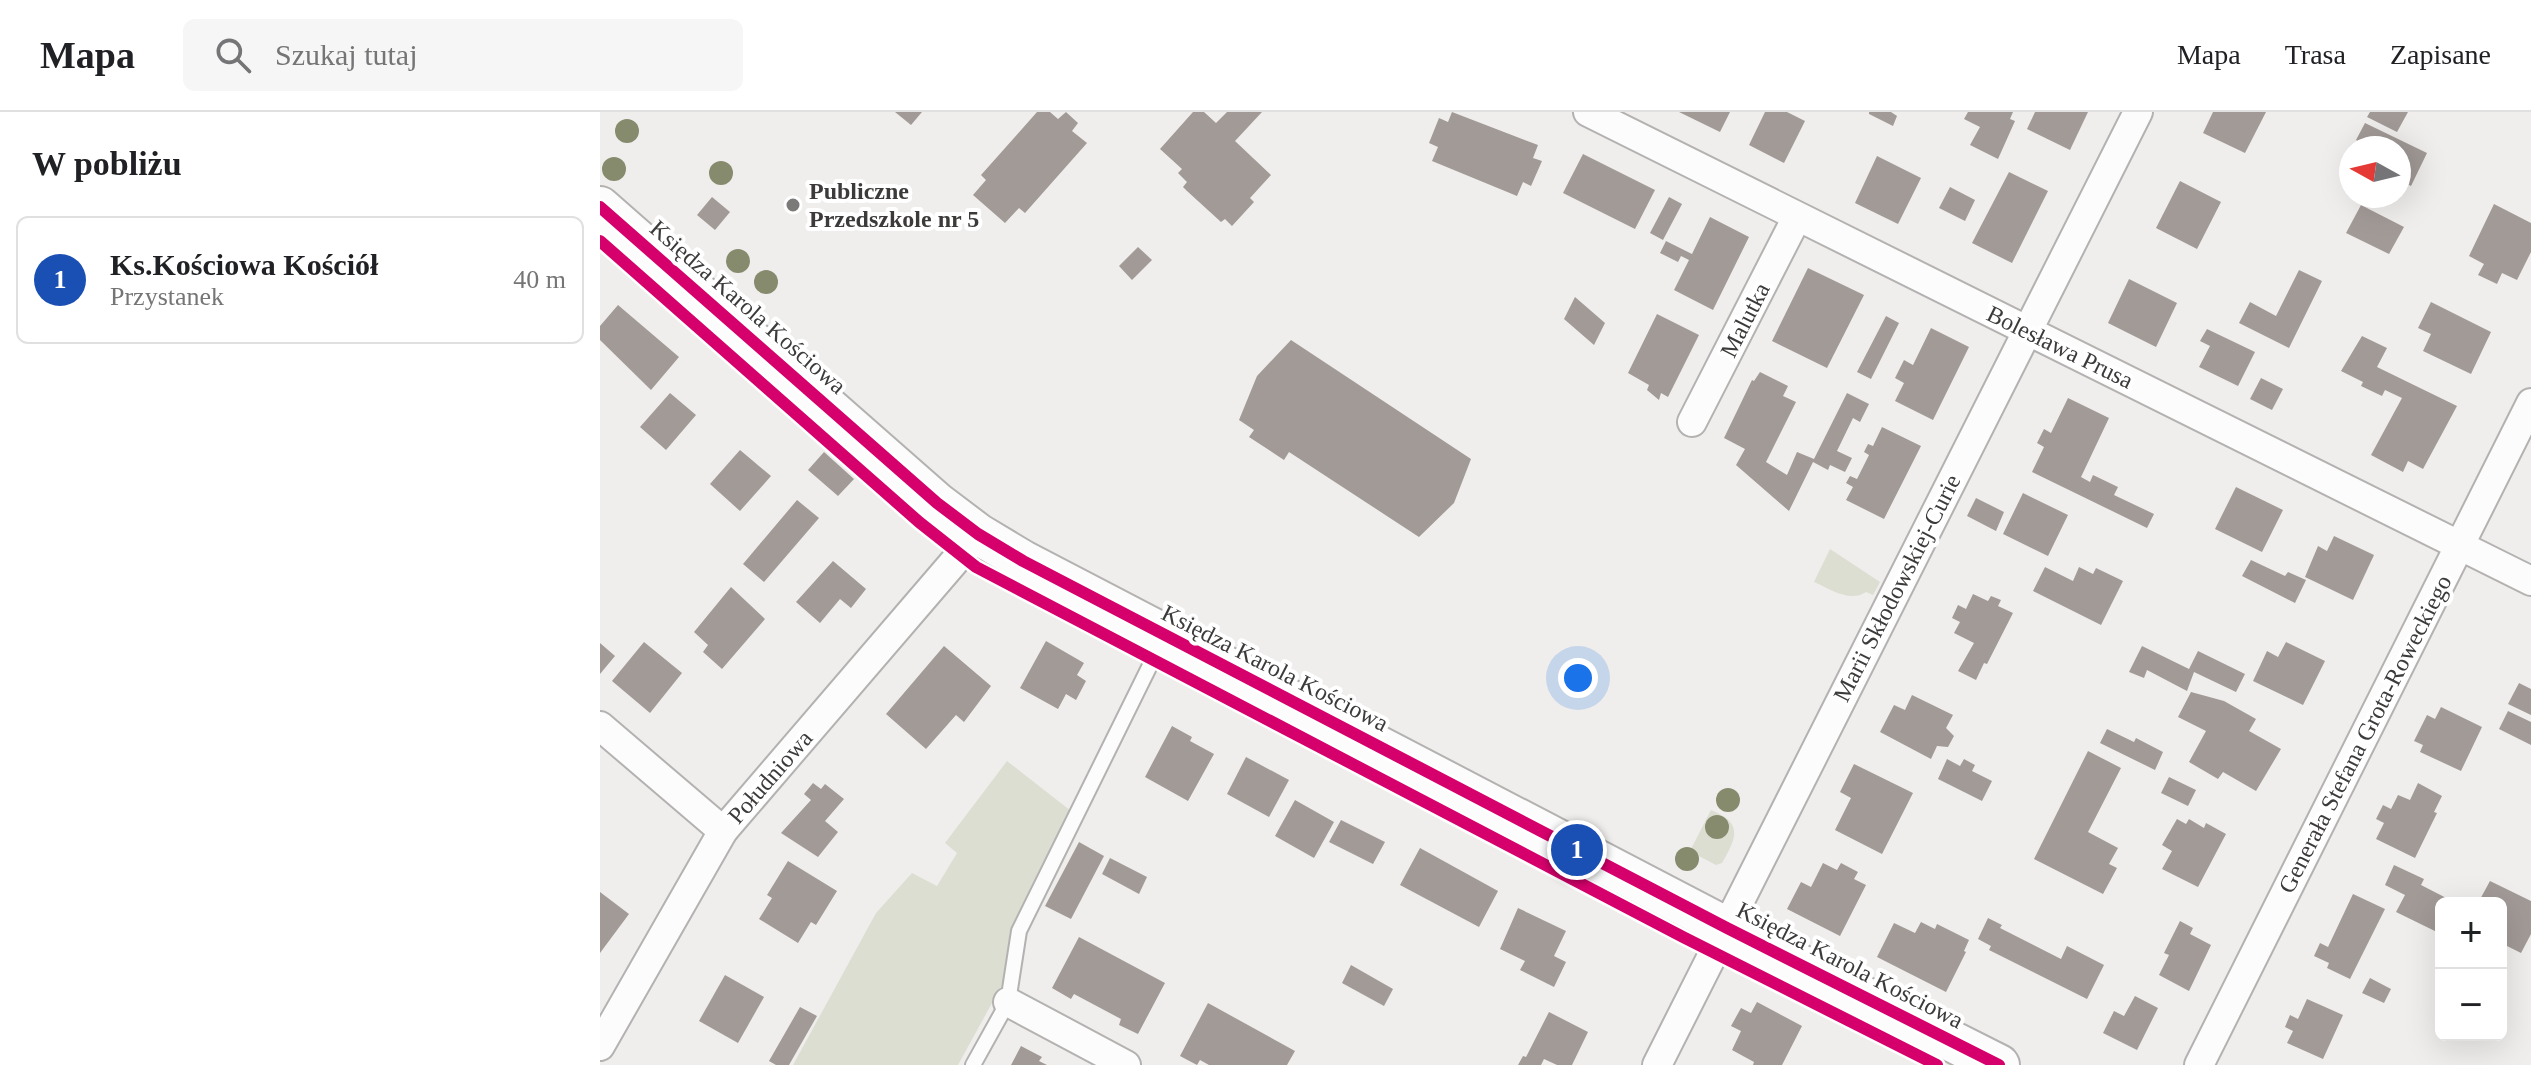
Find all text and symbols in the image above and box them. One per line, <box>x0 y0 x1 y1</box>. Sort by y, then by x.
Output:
search box <box>183 19 743 91</box>
icon: search <box>211 33 255 77</box>
text: Mapa <box>40 34 135 76</box>
text: Szukaj tutaj <box>275 38 417 71</box>
text: Mapa <box>2177 39 2241 70</box>
text: Trasa <box>2285 39 2346 70</box>
text: Zapisane <box>2390 39 2491 70</box>
north arrow <box>2339 136 2411 208</box>
text: W pobliżu <box>32 145 182 182</box>
place label: Publiczne Przedszkole nr 5 <box>809 178 979 232</box>
marker: Publiczne Przedszkole nr 5 <box>784 196 802 214</box>
street label: Księdza Karola Kościowa <box>645 215 851 399</box>
text: Ks.Kościowa Kościół <box>110 248 378 281</box>
text: 1 <box>54 265 67 294</box>
text: 40 m <box>513 265 566 294</box>
street label: Malutka <box>1715 278 1775 362</box>
text: Przystanek <box>110 282 224 311</box>
street label: Bolesława Prusa <box>1983 300 2138 394</box>
street label: Marii Skłodowskiej-Curie <box>1828 470 1966 706</box>
street label: Generała Stefana Grota-Roweckiego <box>2273 571 2457 897</box>
street label: Księdza Karola Kościowa <box>1157 600 1393 737</box>
your location <box>1558 658 1598 698</box>
street label: Południowa <box>723 725 818 829</box>
pin: 1 <box>1551 820 1603 880</box>
street label: Księdza Karola Kościowa <box>1732 897 1968 1034</box>
map controls <box>2435 897 2507 1041</box>
button: + <box>2435 897 2507 969</box>
button: − <box>2435 969 2507 1041</box>

